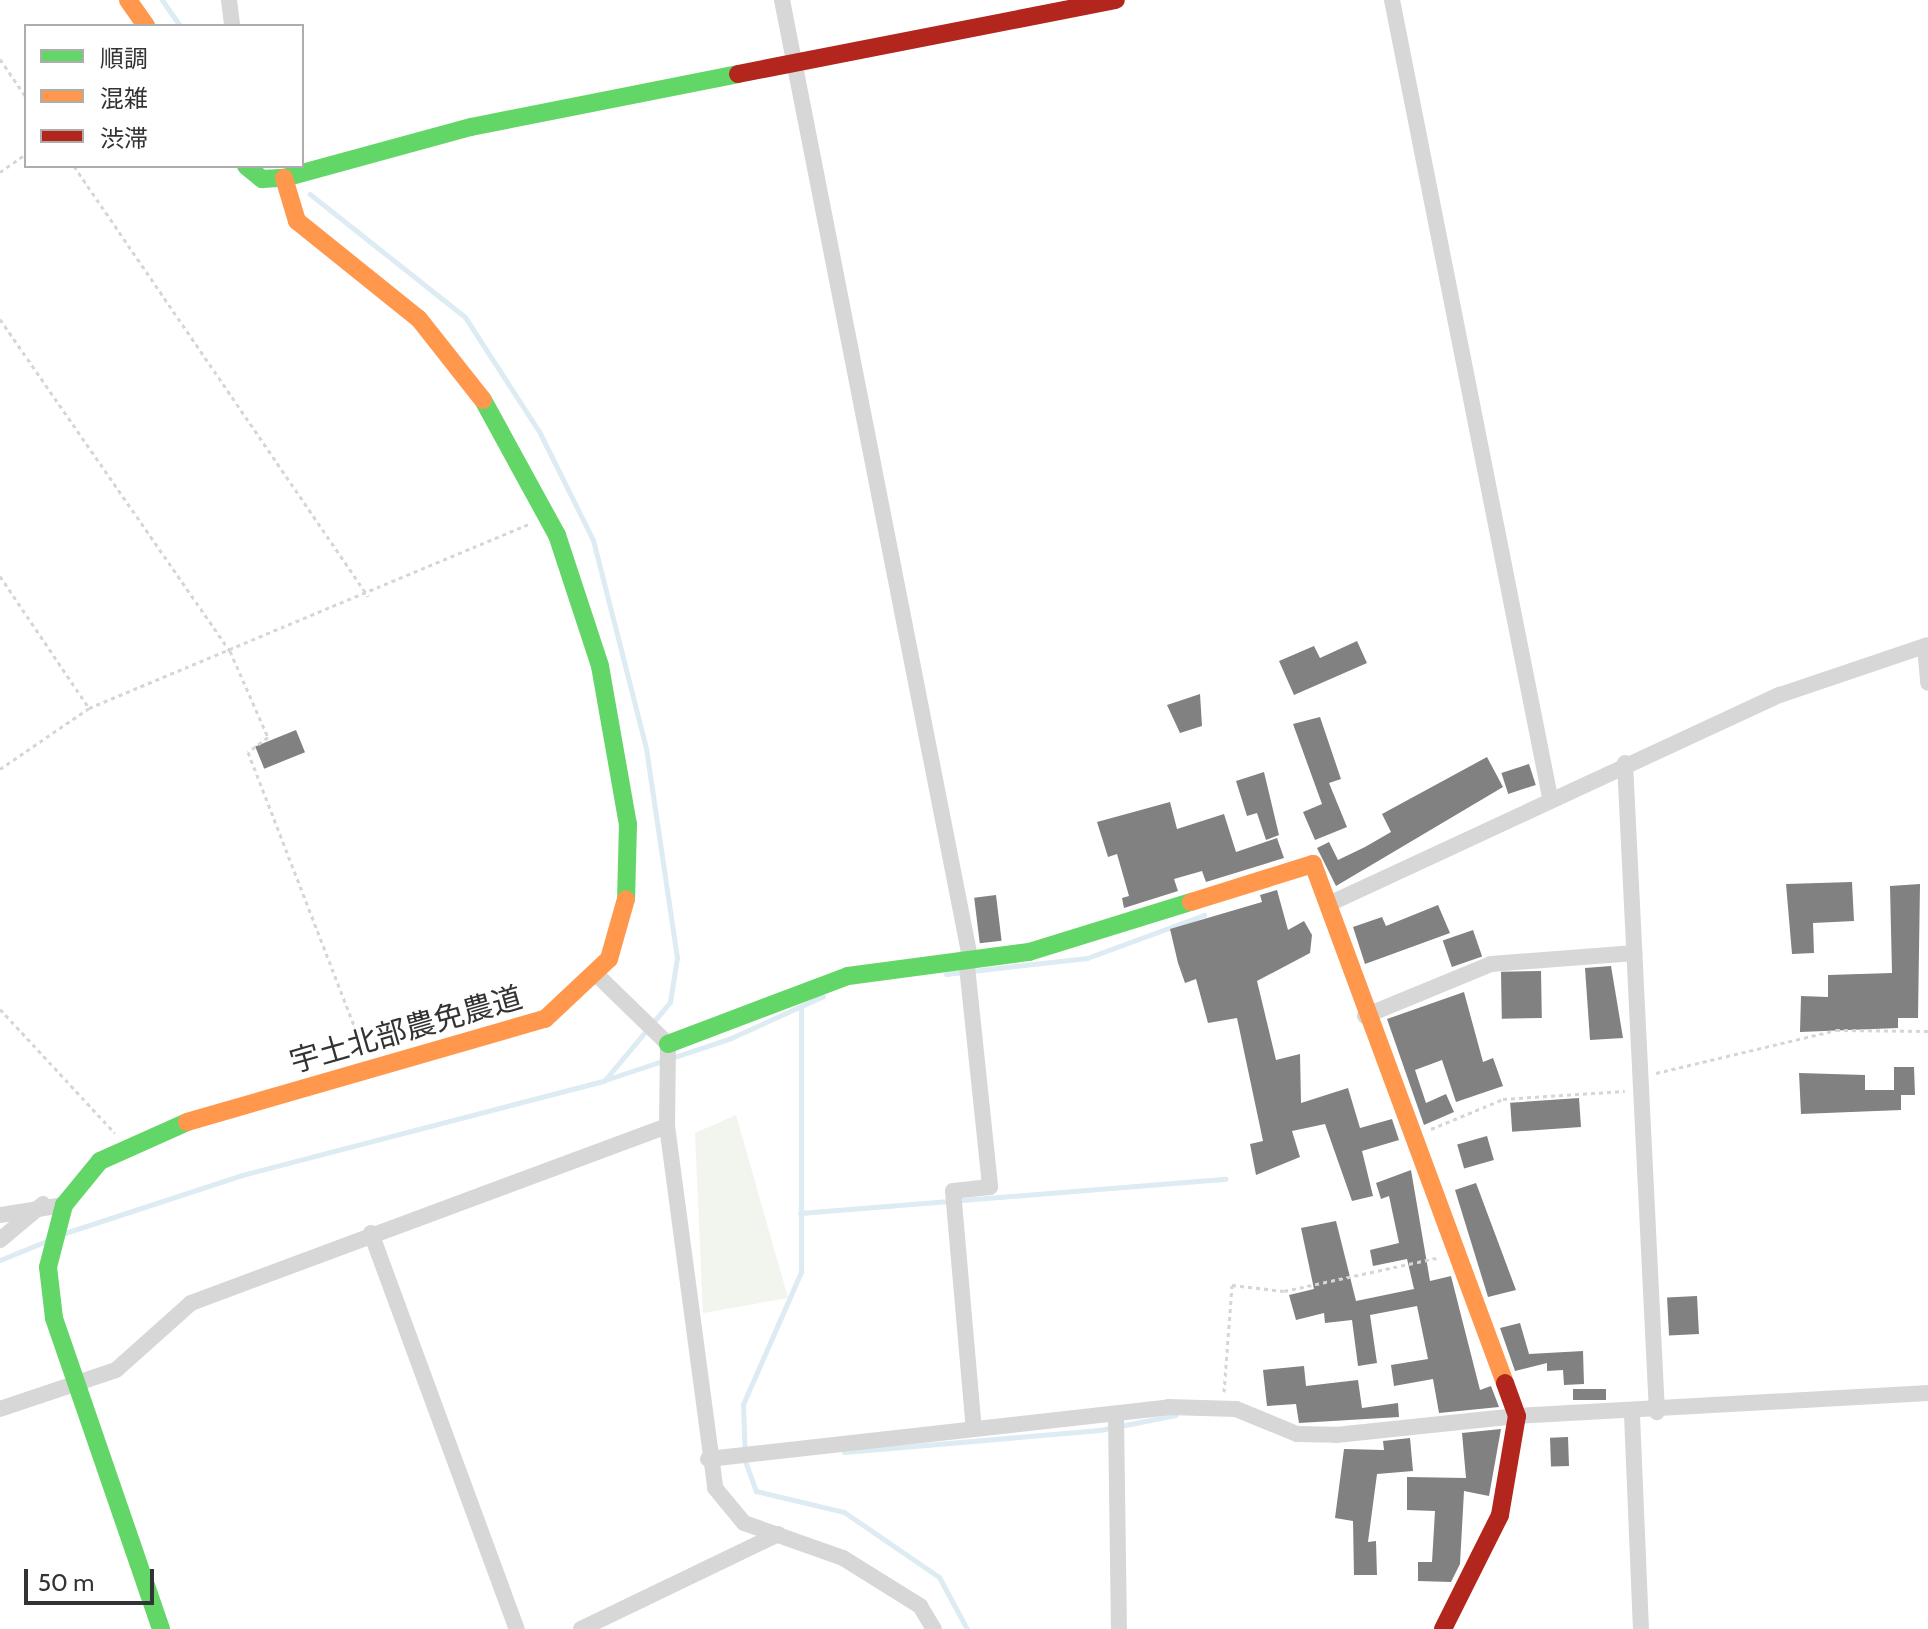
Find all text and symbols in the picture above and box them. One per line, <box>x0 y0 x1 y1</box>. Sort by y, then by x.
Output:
legend <box>24 24 304 168</box>
text: 順調 <box>100 44 148 73</box>
text: 混雑 <box>100 84 148 113</box>
text: 渋滞 <box>100 124 148 153</box>
street label: 宇土北部農免農道 <box>286 980 526 1080</box>
scale bar <box>28 1553 158 1603</box>
text: 50 m <box>38 1568 94 1597</box>

